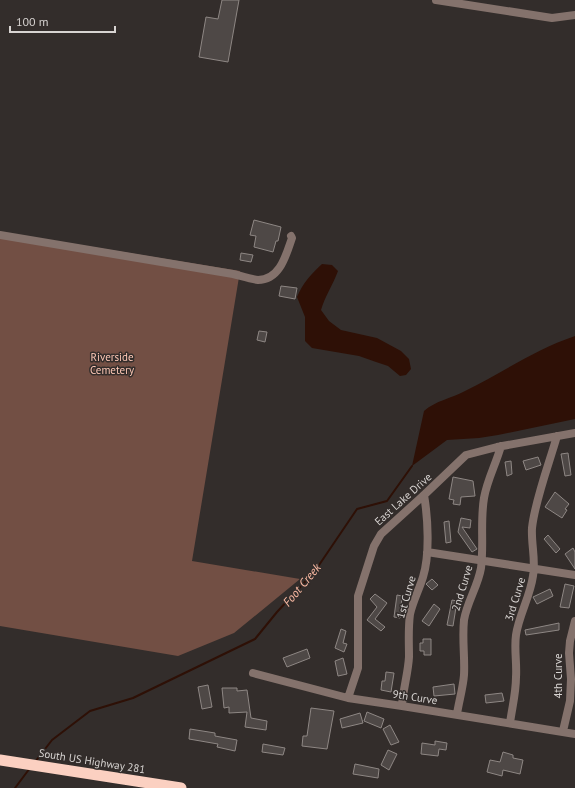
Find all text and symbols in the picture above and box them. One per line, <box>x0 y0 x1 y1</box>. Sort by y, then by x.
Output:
scale bar <box>10 8 115 34</box>
text: 100 m <box>16 14 49 29</box>
park label: Riverside Cemetery <box>90 350 135 377</box>
street label: East Lake Drive <box>372 469 435 528</box>
water label: Foot Creek <box>279 560 324 609</box>
street label: 2nd Curve <box>448 563 476 613</box>
street label: 1st Curve <box>393 574 419 620</box>
street label: 3rd Curve <box>502 575 528 623</box>
street label: 4th Curve <box>551 653 565 699</box>
street label: 9th Curve <box>392 687 439 708</box>
street label: South US Highway 281 <box>38 746 146 776</box>

